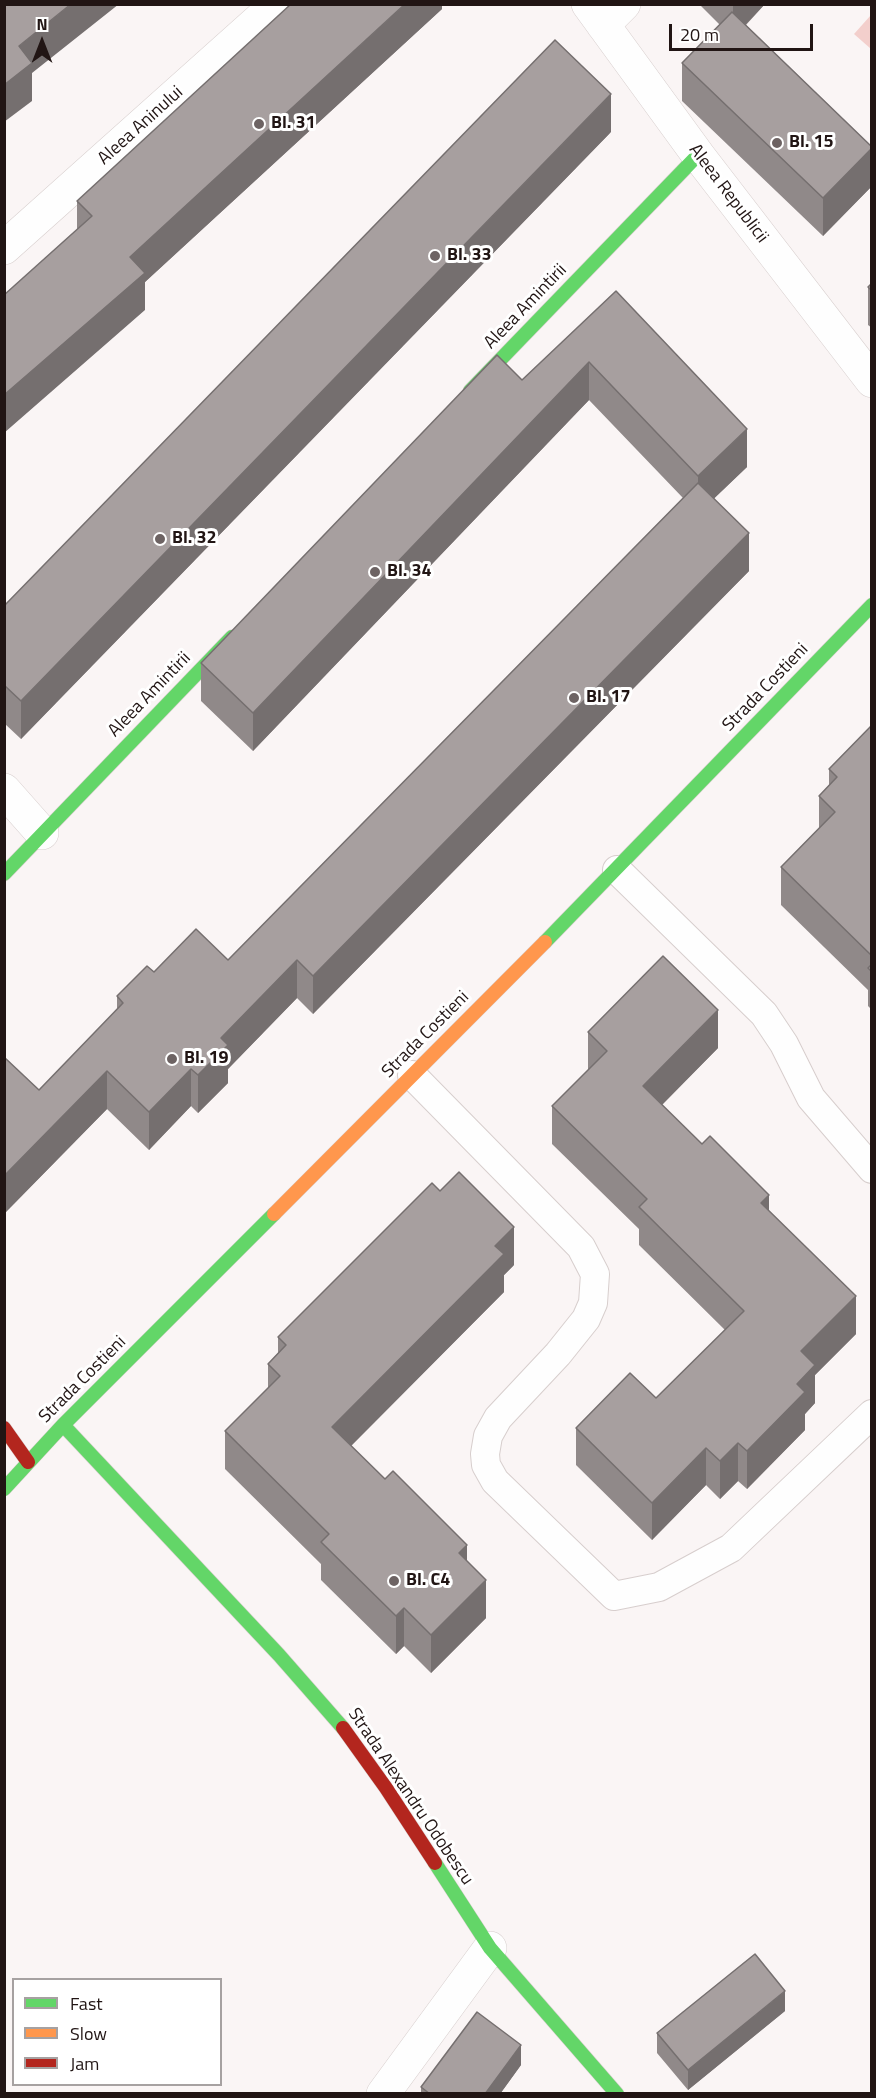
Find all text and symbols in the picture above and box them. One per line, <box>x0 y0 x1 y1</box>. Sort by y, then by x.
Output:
north arrow <box>12 12 72 72</box>
text: N <box>36 12 48 36</box>
scale bar <box>672 12 816 50</box>
text: 20 m <box>680 21 719 48</box>
street label: Aleea Aninului <box>94 82 188 170</box>
place label: Bl. 31 <box>271 113 316 135</box>
marker: Bl. 31 <box>252 117 266 131</box>
place label: Bl. 15 <box>789 132 834 154</box>
marker: Bl. 15 <box>770 136 784 150</box>
street label: Aleea Republicii <box>684 140 772 248</box>
place label: Bl. 33 <box>447 245 492 267</box>
marker: Bl. 33 <box>428 249 442 263</box>
street label: Aleea Amintirii <box>480 260 572 354</box>
place label: Bl. 32 <box>172 528 217 550</box>
marker: Bl. 32 <box>153 532 167 546</box>
place label: Bl. 34 <box>387 561 432 583</box>
marker: Bl. 34 <box>368 565 382 579</box>
street label: Strada Costieni <box>719 639 813 737</box>
street label: Aleea Amintirii <box>104 648 196 742</box>
place label: Bl. 17 <box>586 687 631 709</box>
marker: Bl. 17 <box>567 691 581 705</box>
street label: Strada Costieni <box>378 987 474 1083</box>
place label: Bl. 19 <box>184 1048 229 1070</box>
marker: Bl. 19 <box>165 1052 179 1066</box>
street label: Strada Costieni <box>35 1332 131 1428</box>
place label: Bl. C4 <box>406 1570 450 1592</box>
marker: Bl. C4 <box>387 1574 401 1588</box>
street label: Strada Alexandru Odobescu <box>343 1704 477 1890</box>
legend <box>12 1978 222 2086</box>
text: Fast <box>70 1990 103 2017</box>
text: Slow <box>70 2020 107 2047</box>
text: Jam <box>70 2050 99 2077</box>

